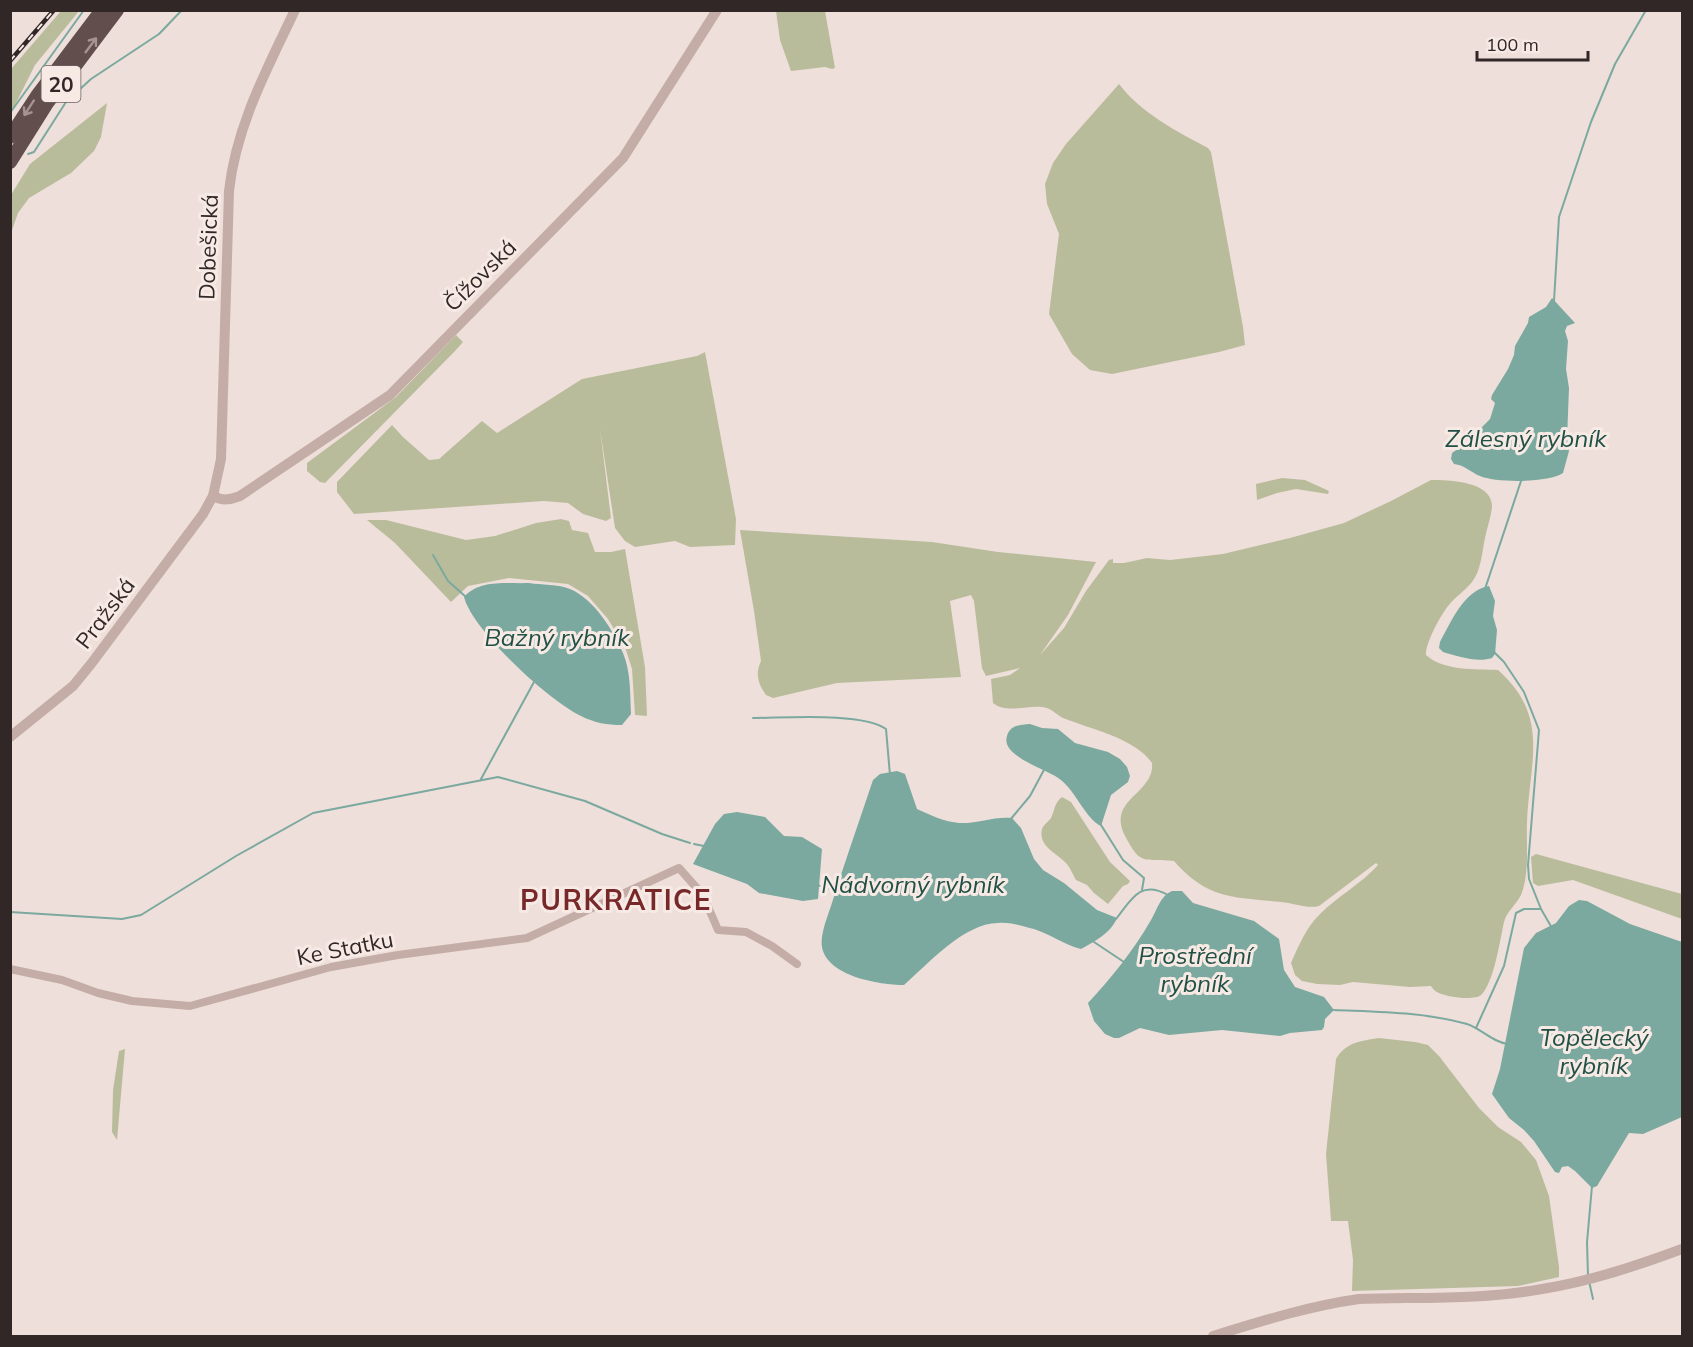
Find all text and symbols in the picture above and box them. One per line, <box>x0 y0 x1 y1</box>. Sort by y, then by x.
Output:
scale bar <box>1477 24 1588 62</box>
text: 100 m <box>1486 33 1539 56</box>
one-way arrow <box>85 37 98 53</box>
road number: 20 <box>42 66 80 102</box>
one-way arrow <box>23 99 35 116</box>
street label: Dobešická <box>192 194 224 300</box>
street label: Čížovská <box>438 233 522 317</box>
water label: Zálesný rybník <box>1445 423 1607 453</box>
street label: Pražská <box>69 572 141 654</box>
water label: Bažný rybník <box>484 622 630 652</box>
water label: Nádvorný rybník <box>821 869 1005 899</box>
district label: PURKRATICE <box>520 882 712 917</box>
street label: Ke Statku <box>294 925 396 971</box>
water label: Prostřední rybník <box>1138 940 1255 998</box>
water label: Topělecký rybník <box>1539 1022 1650 1080</box>

